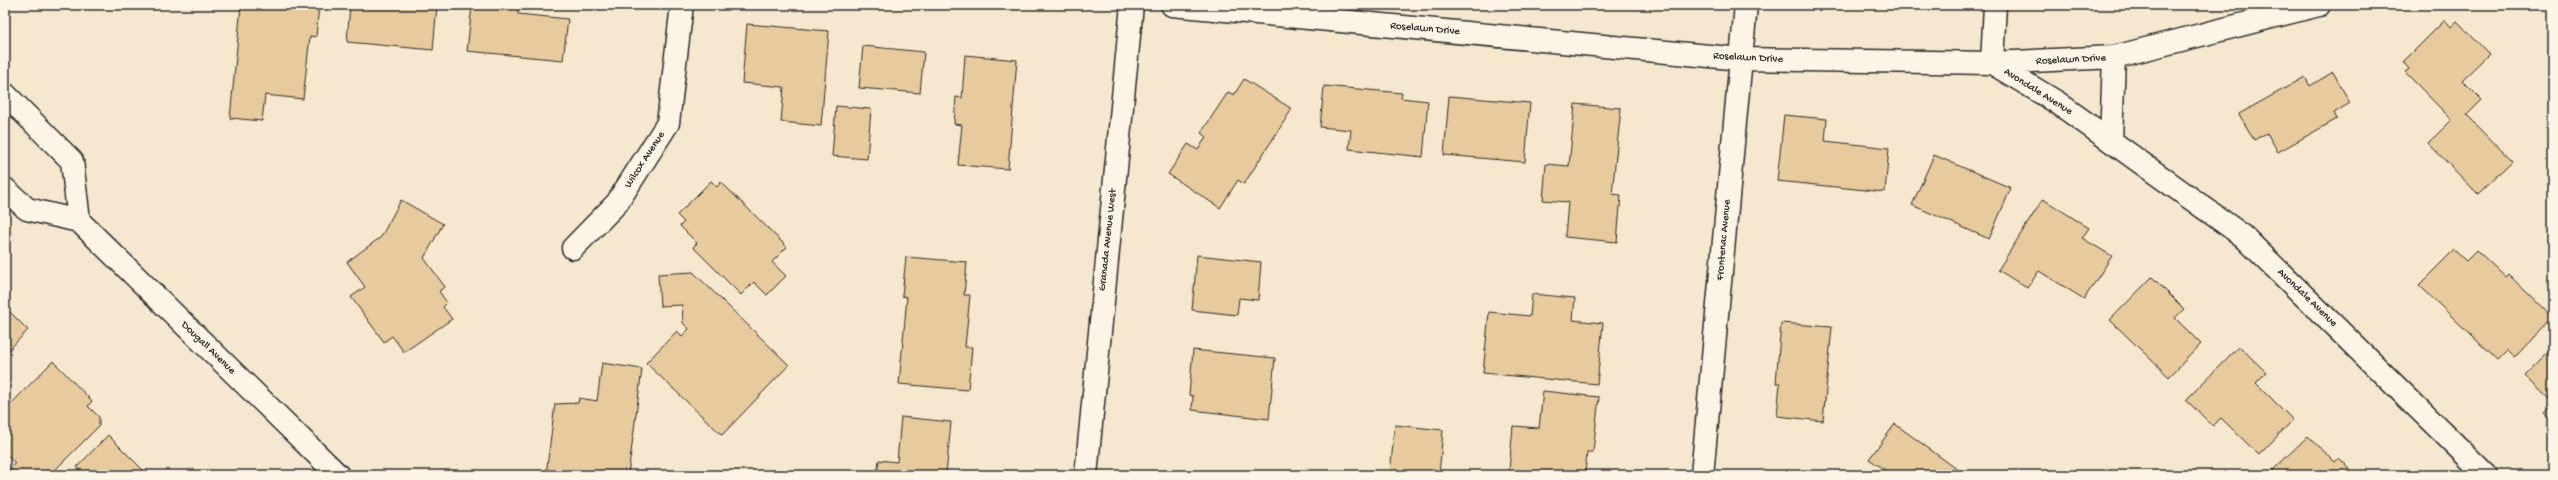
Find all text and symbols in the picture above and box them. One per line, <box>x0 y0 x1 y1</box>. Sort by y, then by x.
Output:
street label: Roselawn Drive <box>1390 20 1461 38</box>
street label: Roselawn Drive <box>1713 50 1784 66</box>
street label: Roselawn Drive <box>2036 52 2107 68</box>
street label: Avondale Avenue <box>2001 66 2075 118</box>
street label: Wilcox Avenue <box>622 129 668 191</box>
street label: Granada Avenue West <box>1097 187 1119 292</box>
street label: Frontenac Avenue <box>1714 199 1734 282</box>
street label: Avondale Avenue <box>2275 266 2340 330</box>
street label: Dougall Avenue <box>178 318 238 377</box>

